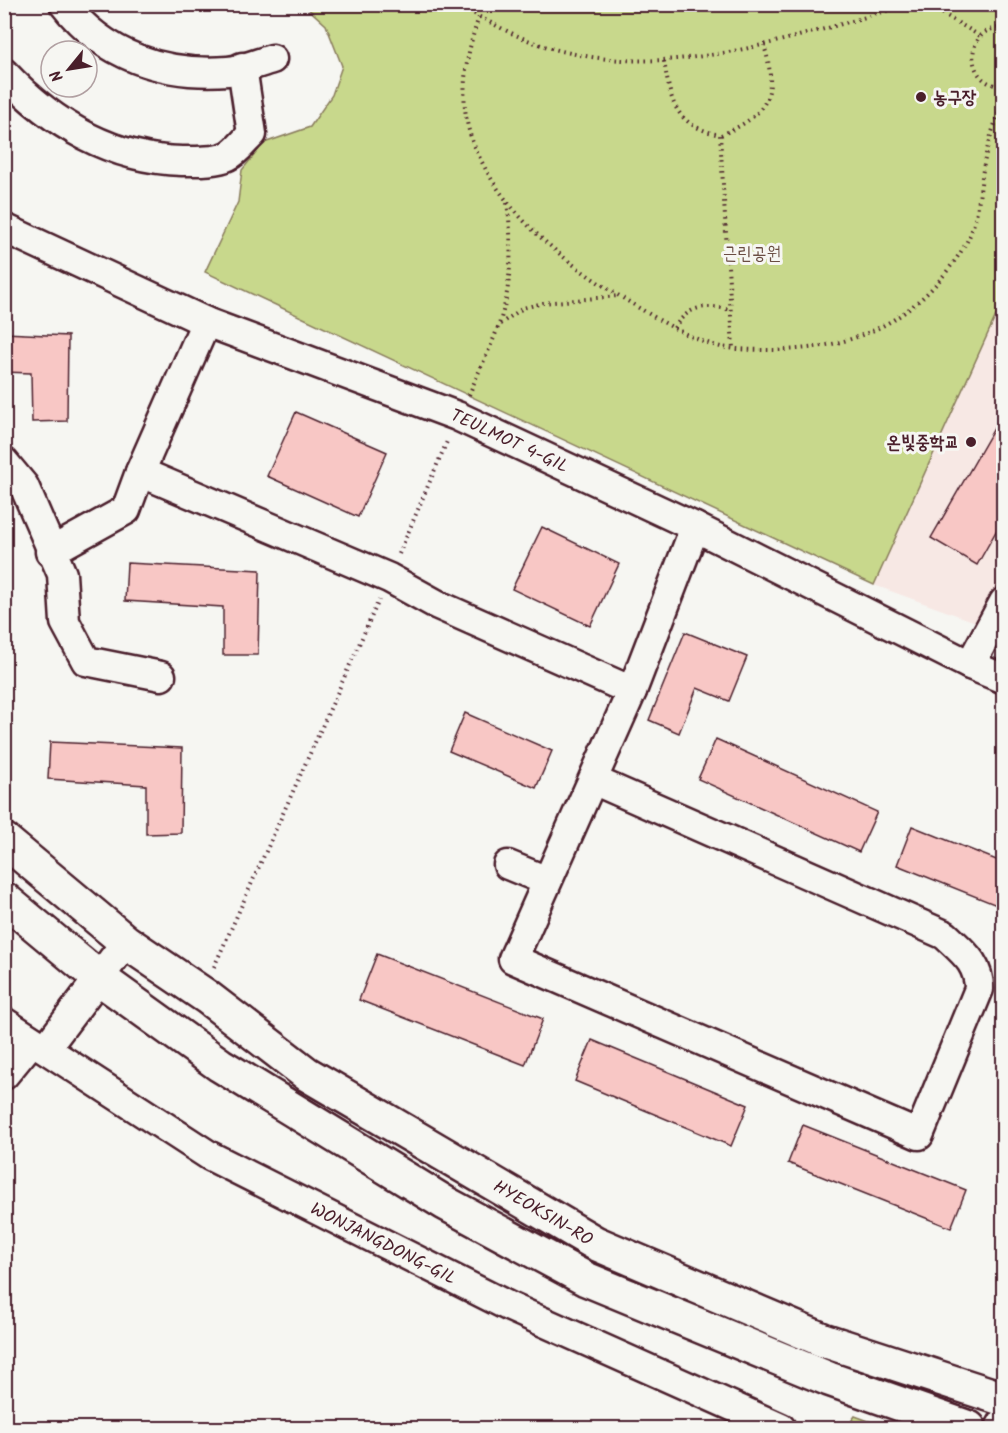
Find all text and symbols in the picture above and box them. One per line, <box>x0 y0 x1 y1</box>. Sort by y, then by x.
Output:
north arrow <box>39 39 99 99</box>
text: N <box>44 65 71 86</box>
place label: 농구장 <box>933 84 977 113</box>
marker: 농구장 <box>914 90 928 104</box>
park label: 근린공원 <box>723 240 781 269</box>
street label: TEULMOT 4-GIL <box>446 402 573 482</box>
place label: 온빛중학교 <box>887 429 959 458</box>
marker: 온빛중학교 <box>964 435 978 449</box>
street label: HYEOKSIN-RO <box>487 1173 598 1255</box>
street label: WONJANGDONG-GIL <box>305 1196 461 1294</box>

